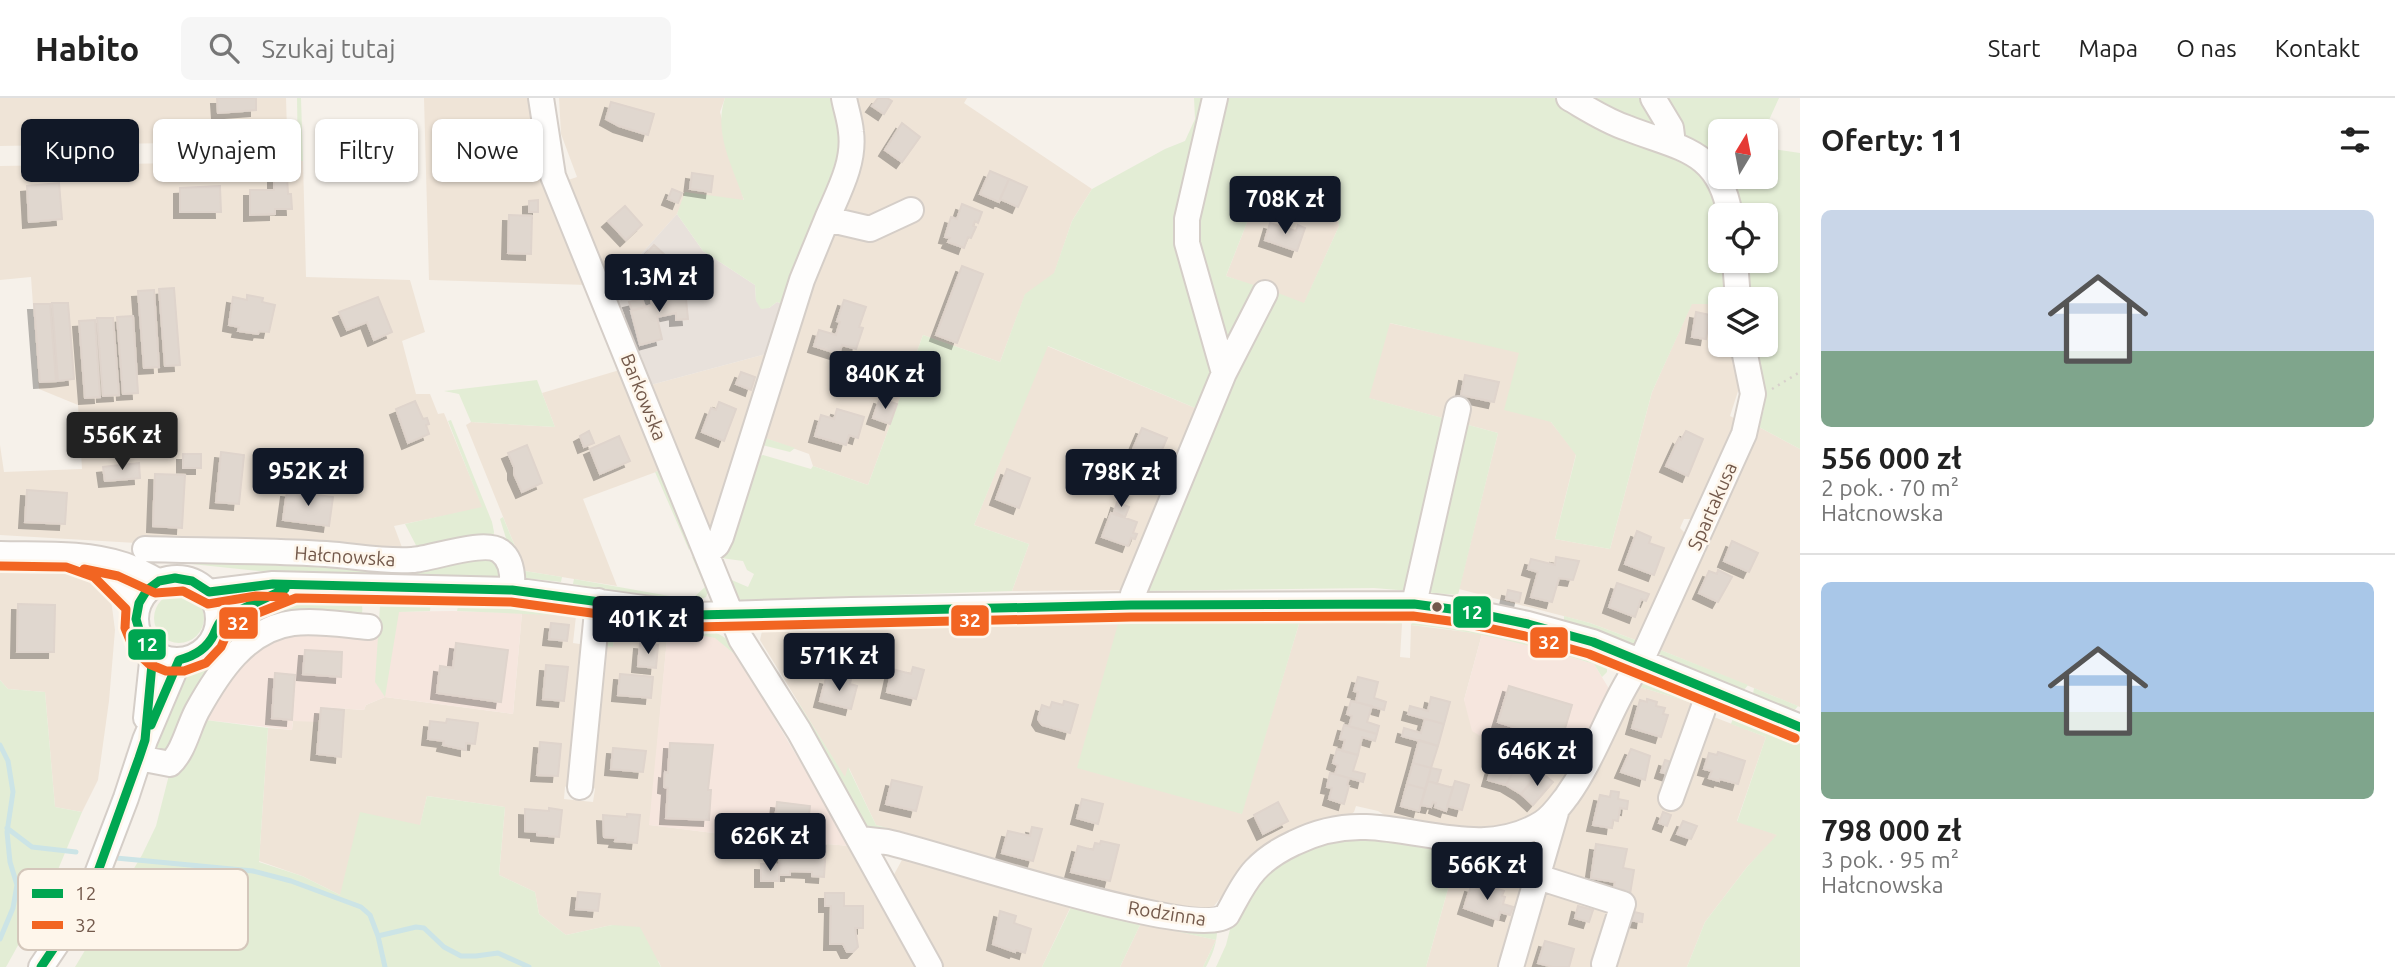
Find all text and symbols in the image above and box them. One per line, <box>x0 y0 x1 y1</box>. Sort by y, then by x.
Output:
search box <box>181 17 671 80</box>
icon: search <box>205 29 243 67</box>
text: Habito <box>35 30 139 67</box>
text: Szukaj tutaj <box>261 34 395 63</box>
text: Start <box>1988 35 2041 62</box>
text: Mapa <box>2079 35 2138 62</box>
text: O nas <box>2176 35 2237 62</box>
text: Kontakt <box>2275 35 2360 62</box>
chip: Kupno <box>21 119 139 182</box>
chip: Wynajem <box>153 119 301 182</box>
chip: Filtry <box>315 119 418 182</box>
chip: Nowe <box>432 119 543 182</box>
north arrow <box>1708 119 1778 189</box>
map controls <box>1708 119 1778 357</box>
icon: filters <box>2336 121 2374 159</box>
text: Oferty: 11 <box>1821 123 1964 157</box>
pin: 708K zł <box>1220 176 1350 236</box>
text: 708K zł <box>1246 186 1324 211</box>
button: locate <box>1708 203 1778 273</box>
pin: 1.3M zł <box>594 254 724 314</box>
icon: home <box>2035 256 2161 382</box>
text: 1.3M zł <box>621 264 697 289</box>
button: layers <box>1708 287 1778 357</box>
street label: Barkowska <box>617 350 671 444</box>
pin: 840K zł <box>820 352 950 411</box>
text: 840K zł <box>846 361 924 386</box>
pin: 556K zł <box>57 412 187 472</box>
text: 556K zł <box>83 422 161 447</box>
text: 556 000 zł <box>1821 441 1962 475</box>
pin: 952K zł <box>243 448 373 508</box>
pin: 798K zł <box>1056 450 1186 509</box>
text: 952K zł <box>269 458 347 483</box>
text: 798K zł <box>1082 459 1160 484</box>
street label: Spartakusa <box>1683 459 1741 553</box>
text: 2 pok. · 70 m² <box>1821 475 1959 500</box>
text: Hałcnowska <box>1821 500 1944 525</box>
street label: Hałcnowska <box>294 541 396 571</box>
line badge: 12 <box>1452 595 1492 629</box>
pin: 401K zł <box>583 596 713 656</box>
unlabelled marker <box>1430 600 1444 614</box>
text: 12 <box>1461 601 1483 623</box>
line badge: 32 <box>950 604 990 637</box>
line badge: 32 <box>218 606 259 640</box>
text: 401K zł <box>609 606 687 631</box>
text: 32 <box>959 609 981 631</box>
text: 32 <box>227 612 249 634</box>
line badge: 32 <box>1529 626 1569 659</box>
line badge: 12 <box>127 628 167 661</box>
icon: home <box>2035 628 2161 754</box>
text: 32 <box>1538 631 1560 653</box>
text: 12 <box>136 633 158 655</box>
pin: 571K zł <box>774 634 904 693</box>
text: 571K zł <box>800 643 878 668</box>
pin: 646K zł <box>1472 728 1602 788</box>
text: 646K zł <box>1498 738 1576 763</box>
text: 798 000 zł <box>1821 813 1962 847</box>
pin: 626K zł <box>705 814 835 873</box>
text: 626K zł <box>731 823 809 848</box>
pin: 566K zł <box>1422 842 1552 902</box>
text: 3 pok. · 95 m² <box>1821 847 1959 872</box>
text: 566K zł <box>1448 852 1526 877</box>
legend <box>18 869 248 950</box>
text: Hałcnowska <box>1821 872 1944 897</box>
text: 12 <box>75 882 96 904</box>
street label: Rodzinna <box>1126 896 1208 930</box>
text: 32 <box>75 914 96 936</box>

